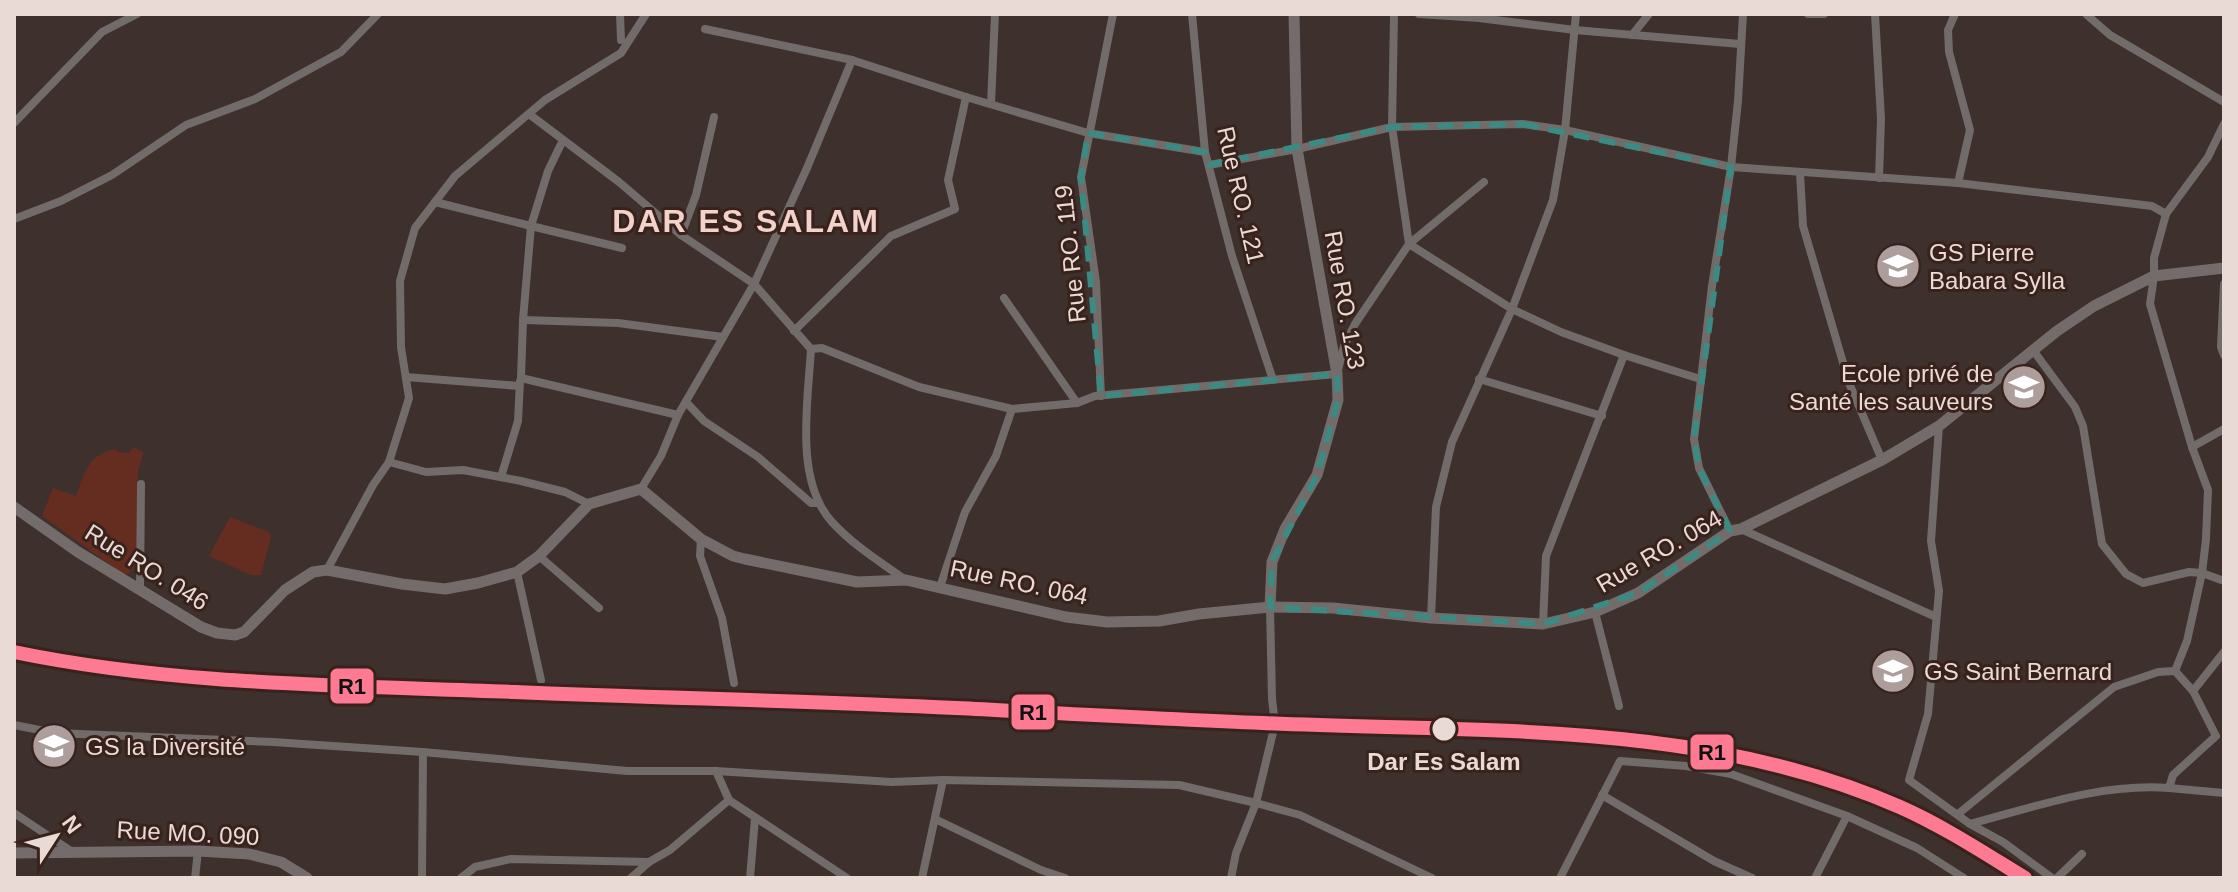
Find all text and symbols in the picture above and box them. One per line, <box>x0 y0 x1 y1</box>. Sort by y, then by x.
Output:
street label: Rue RO. 121 <box>1212 124 1270 266</box>
street label: Rue RO. 119 <box>1049 184 1091 324</box>
district label: DAR ES SALAM <box>612 203 880 239</box>
street label: Rue RO. 123 <box>1320 229 1370 371</box>
place label: GS Pierre Babara Sylla <box>1929 239 2066 294</box>
school or university icon: GS Pierre Babara Sylla <box>1874 242 1922 290</box>
place label: Ecole privé de Santé les sauveurs <box>1789 360 1993 415</box>
school or university icon: Ecole privé de Santé les sauveurs <box>2000 363 2048 411</box>
street label: Rue RO. 064 <box>1592 504 1726 598</box>
street label: Rue RO. 046 <box>80 518 214 616</box>
street label: Rue RO. 064 <box>948 554 1090 610</box>
school or university icon: GS Saint Bernard <box>1869 647 1917 695</box>
place label: GS Saint Bernard <box>1924 658 2112 685</box>
line badge: R1 <box>329 667 375 705</box>
text: R1 <box>338 674 366 699</box>
line badge: R1 <box>1010 693 1056 731</box>
text: R1 <box>1019 700 1047 725</box>
marker: Dar Es Salam <box>1430 715 1458 743</box>
school or university icon: GS la Diversité <box>30 722 78 770</box>
place label: GS la Diversité <box>85 733 245 760</box>
line badge: R1 <box>1689 733 1735 771</box>
text: R1 <box>1698 740 1726 765</box>
place label: Dar Es Salam <box>1367 748 1521 775</box>
north arrow <box>16 796 96 876</box>
text: N <box>57 811 87 838</box>
street label: Rue MO. 090 <box>116 816 260 850</box>

